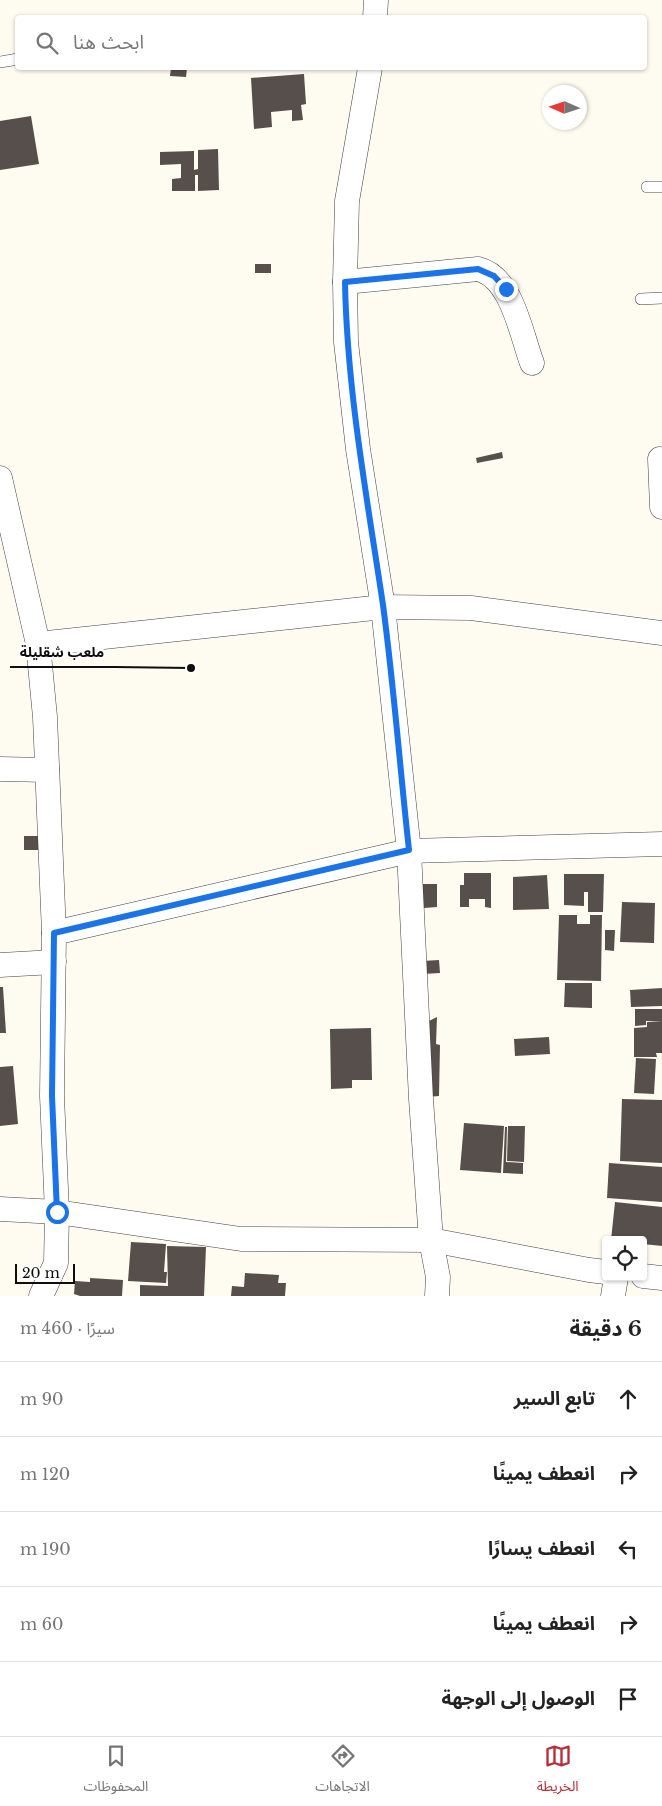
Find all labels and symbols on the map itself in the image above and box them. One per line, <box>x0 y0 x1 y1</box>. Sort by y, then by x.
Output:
north arrow <box>542 85 587 130</box>
route end <box>495 278 518 301</box>
callout: ملعب شقليلة <box>10 638 115 667</box>
text: ملعب شقليلة <box>20 643 104 661</box>
route start <box>46 1201 69 1224</box>
scale bar <box>15 1261 75 1284</box>

